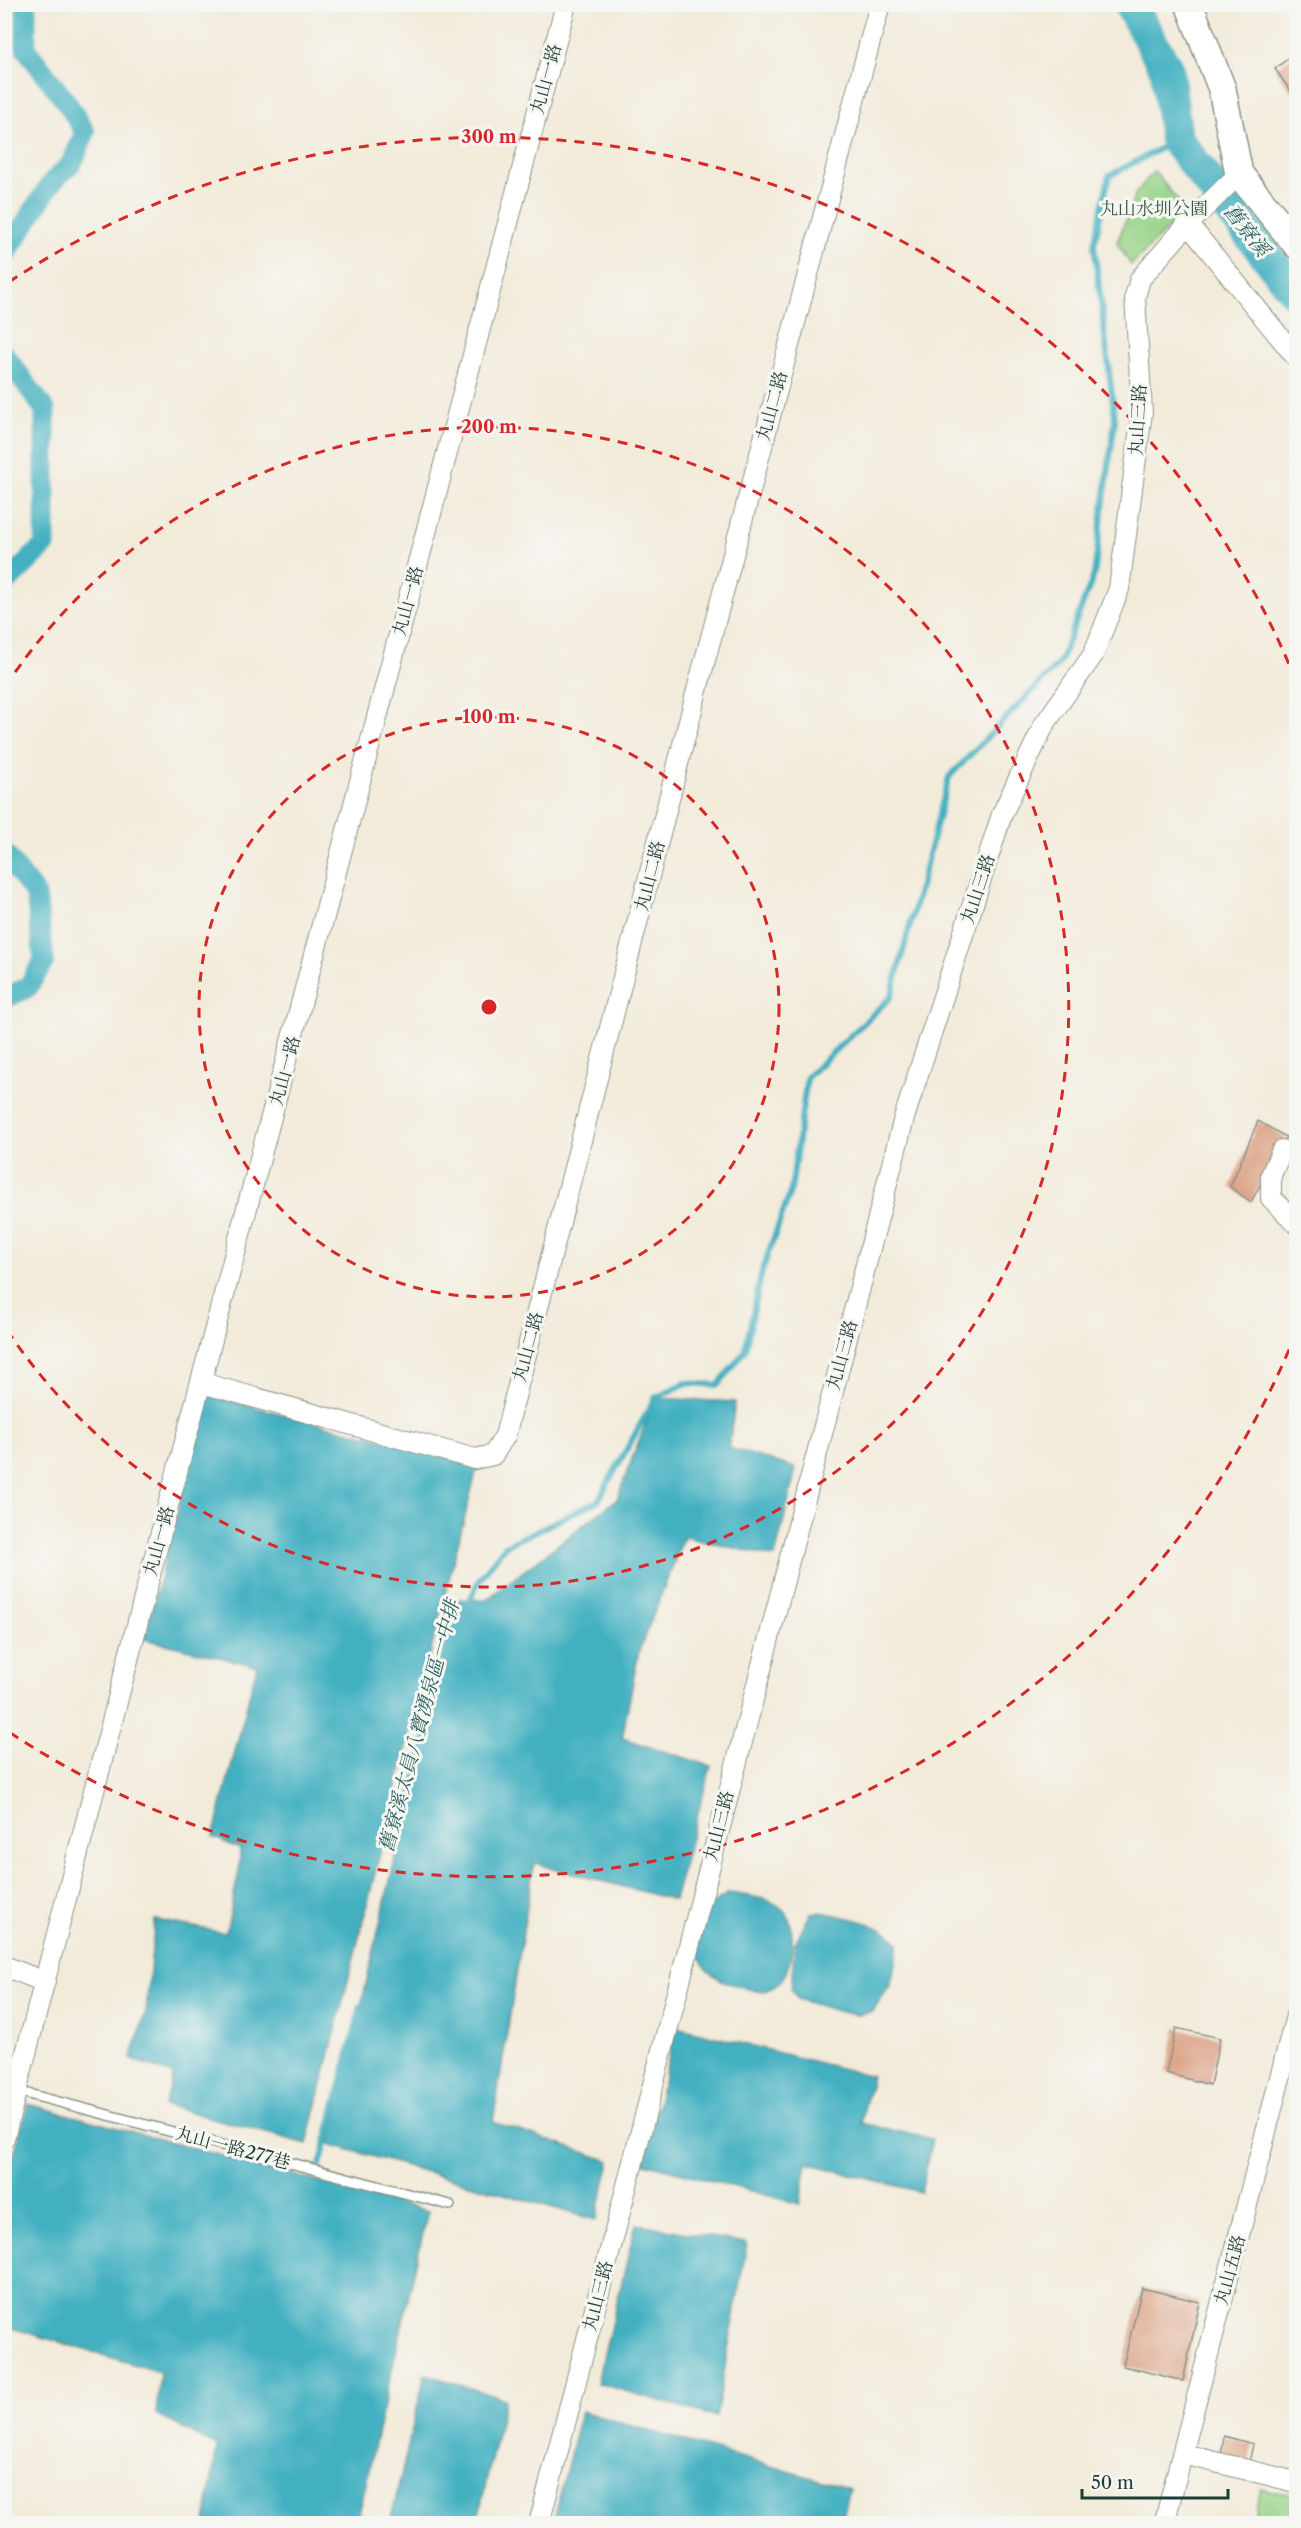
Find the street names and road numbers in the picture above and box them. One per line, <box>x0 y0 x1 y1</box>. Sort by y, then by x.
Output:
street label: 丸山一路 <box>526 41 566 117</box>
street label: 丸山二路 <box>752 368 792 444</box>
street label: 丸山三路 <box>1125 383 1151 457</box>
street label: 丸山一路 <box>388 563 428 639</box>
street label: 丸山二路 <box>631 838 669 914</box>
street label: 丸山三路 <box>956 851 1000 927</box>
street label: 丸山一路 <box>265 1033 305 1109</box>
street label: 丸山二路 <box>508 1309 548 1385</box>
street label: 丸山三路 <box>822 1317 862 1393</box>
street label: 丸山一路 <box>139 1503 179 1579</box>
street label: 丸山三路 <box>700 1788 738 1864</box>
street label: 丸山一路277巷 <box>173 2122 293 2174</box>
street label: 丸山五路 <box>1210 2232 1250 2308</box>
street label: 丸山三路 <box>579 2258 617 2334</box>

